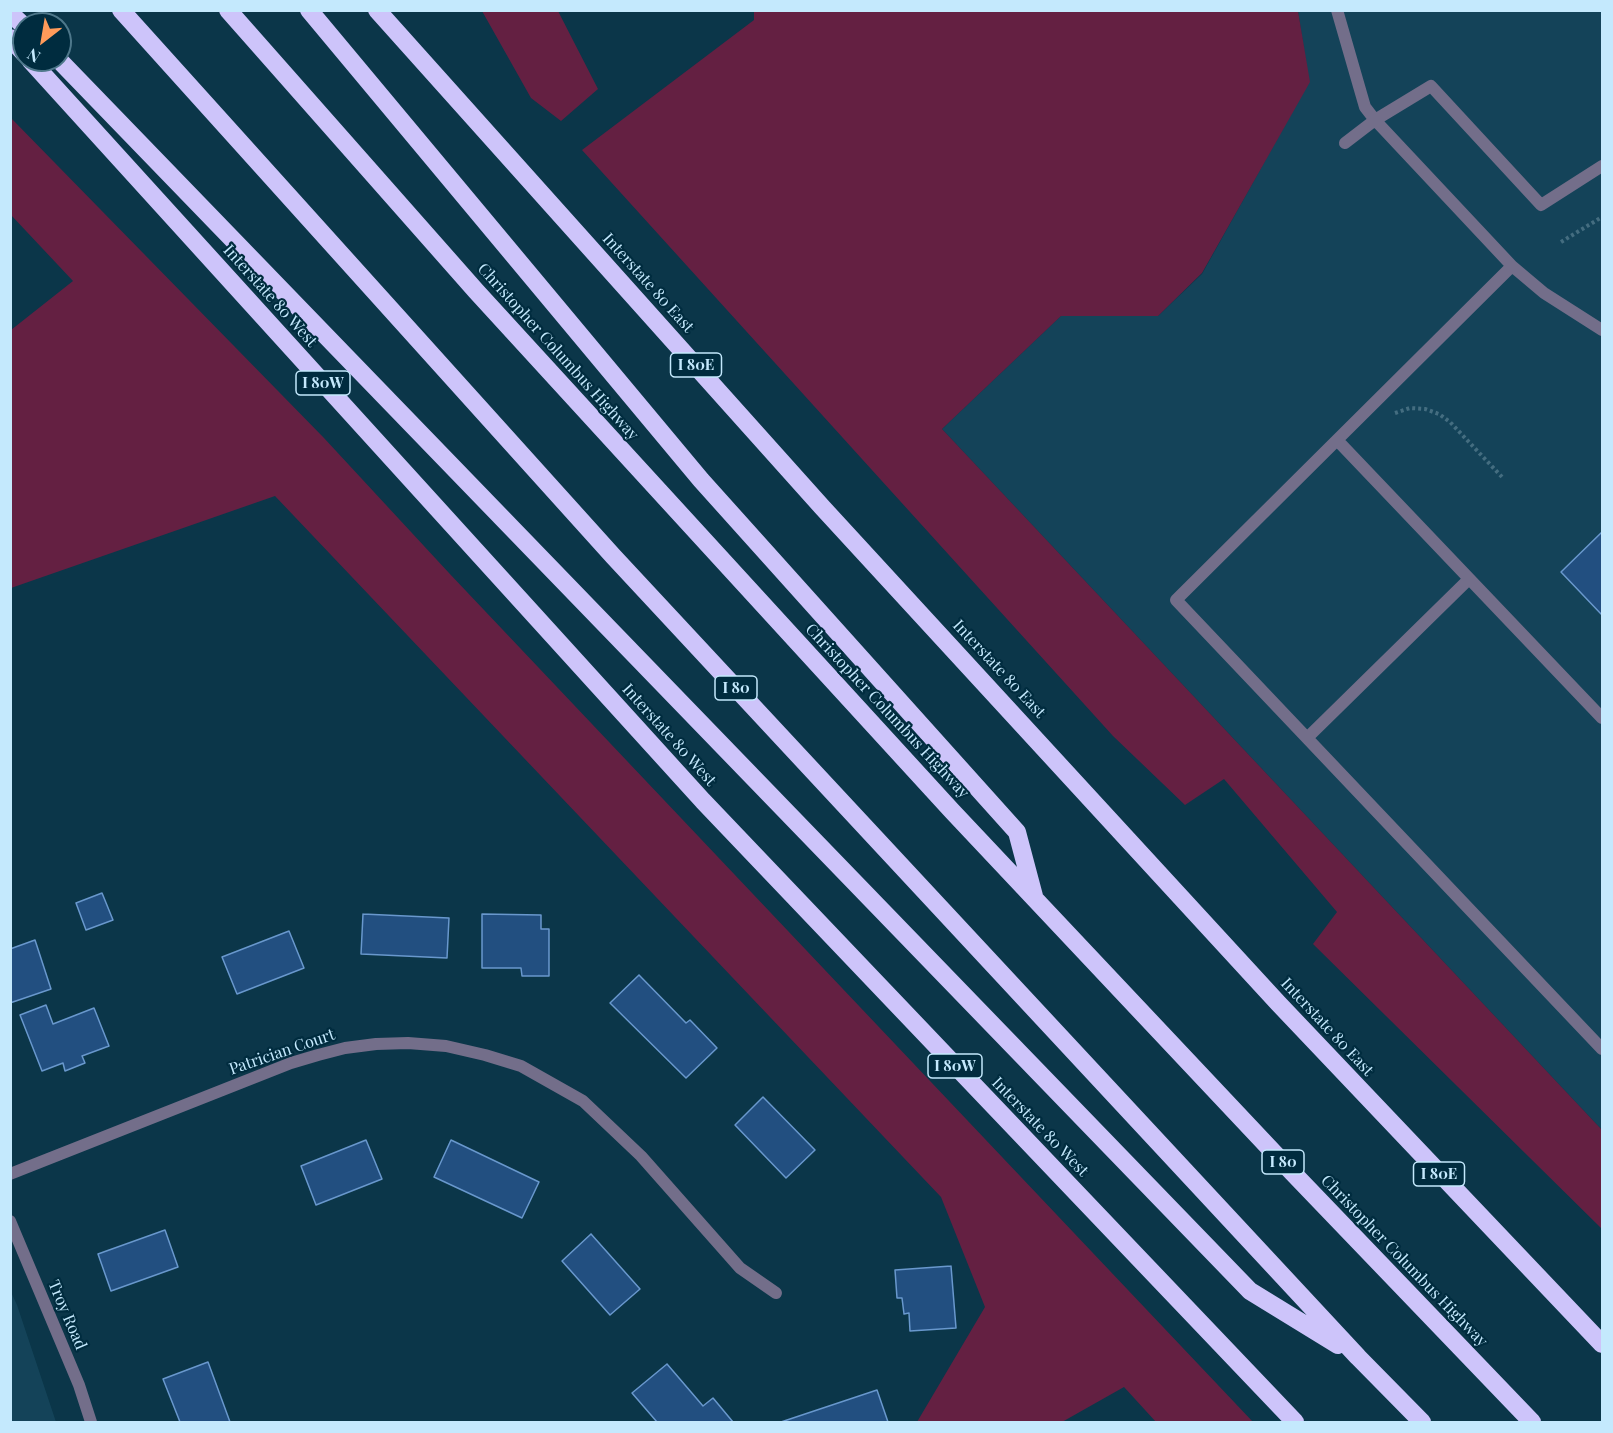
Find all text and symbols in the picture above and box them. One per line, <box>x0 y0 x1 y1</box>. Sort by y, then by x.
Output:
north arrow <box>12 12 72 72</box>
text: N <box>23 44 44 68</box>
street label: Interstate 80 East <box>598 229 698 337</box>
street label: Interstate 80 West <box>219 241 321 351</box>
street label: Christopher Columbus Highway <box>473 260 643 444</box>
road number: I 80E <box>670 353 722 377</box>
road number: I 80W <box>296 371 350 395</box>
street label: Interstate 80 East <box>949 616 1049 722</box>
street label: Christopher Columbus Highway <box>801 620 973 802</box>
road number: I 80 <box>715 676 757 700</box>
street label: Interstate 80 West <box>618 680 720 790</box>
street label: Interstate 80 East <box>1277 974 1377 1080</box>
street label: Patrician Court <box>227 1025 337 1079</box>
road number: I 80W <box>928 1054 982 1078</box>
street label: Interstate 80 West <box>988 1073 1092 1181</box>
road number: I 80 <box>1262 1150 1304 1174</box>
road number: I 80E <box>1414 1162 1464 1186</box>
street label: Christopher Columbus Highway <box>1317 1171 1491 1351</box>
street label: Troy Road <box>44 1277 90 1353</box>

